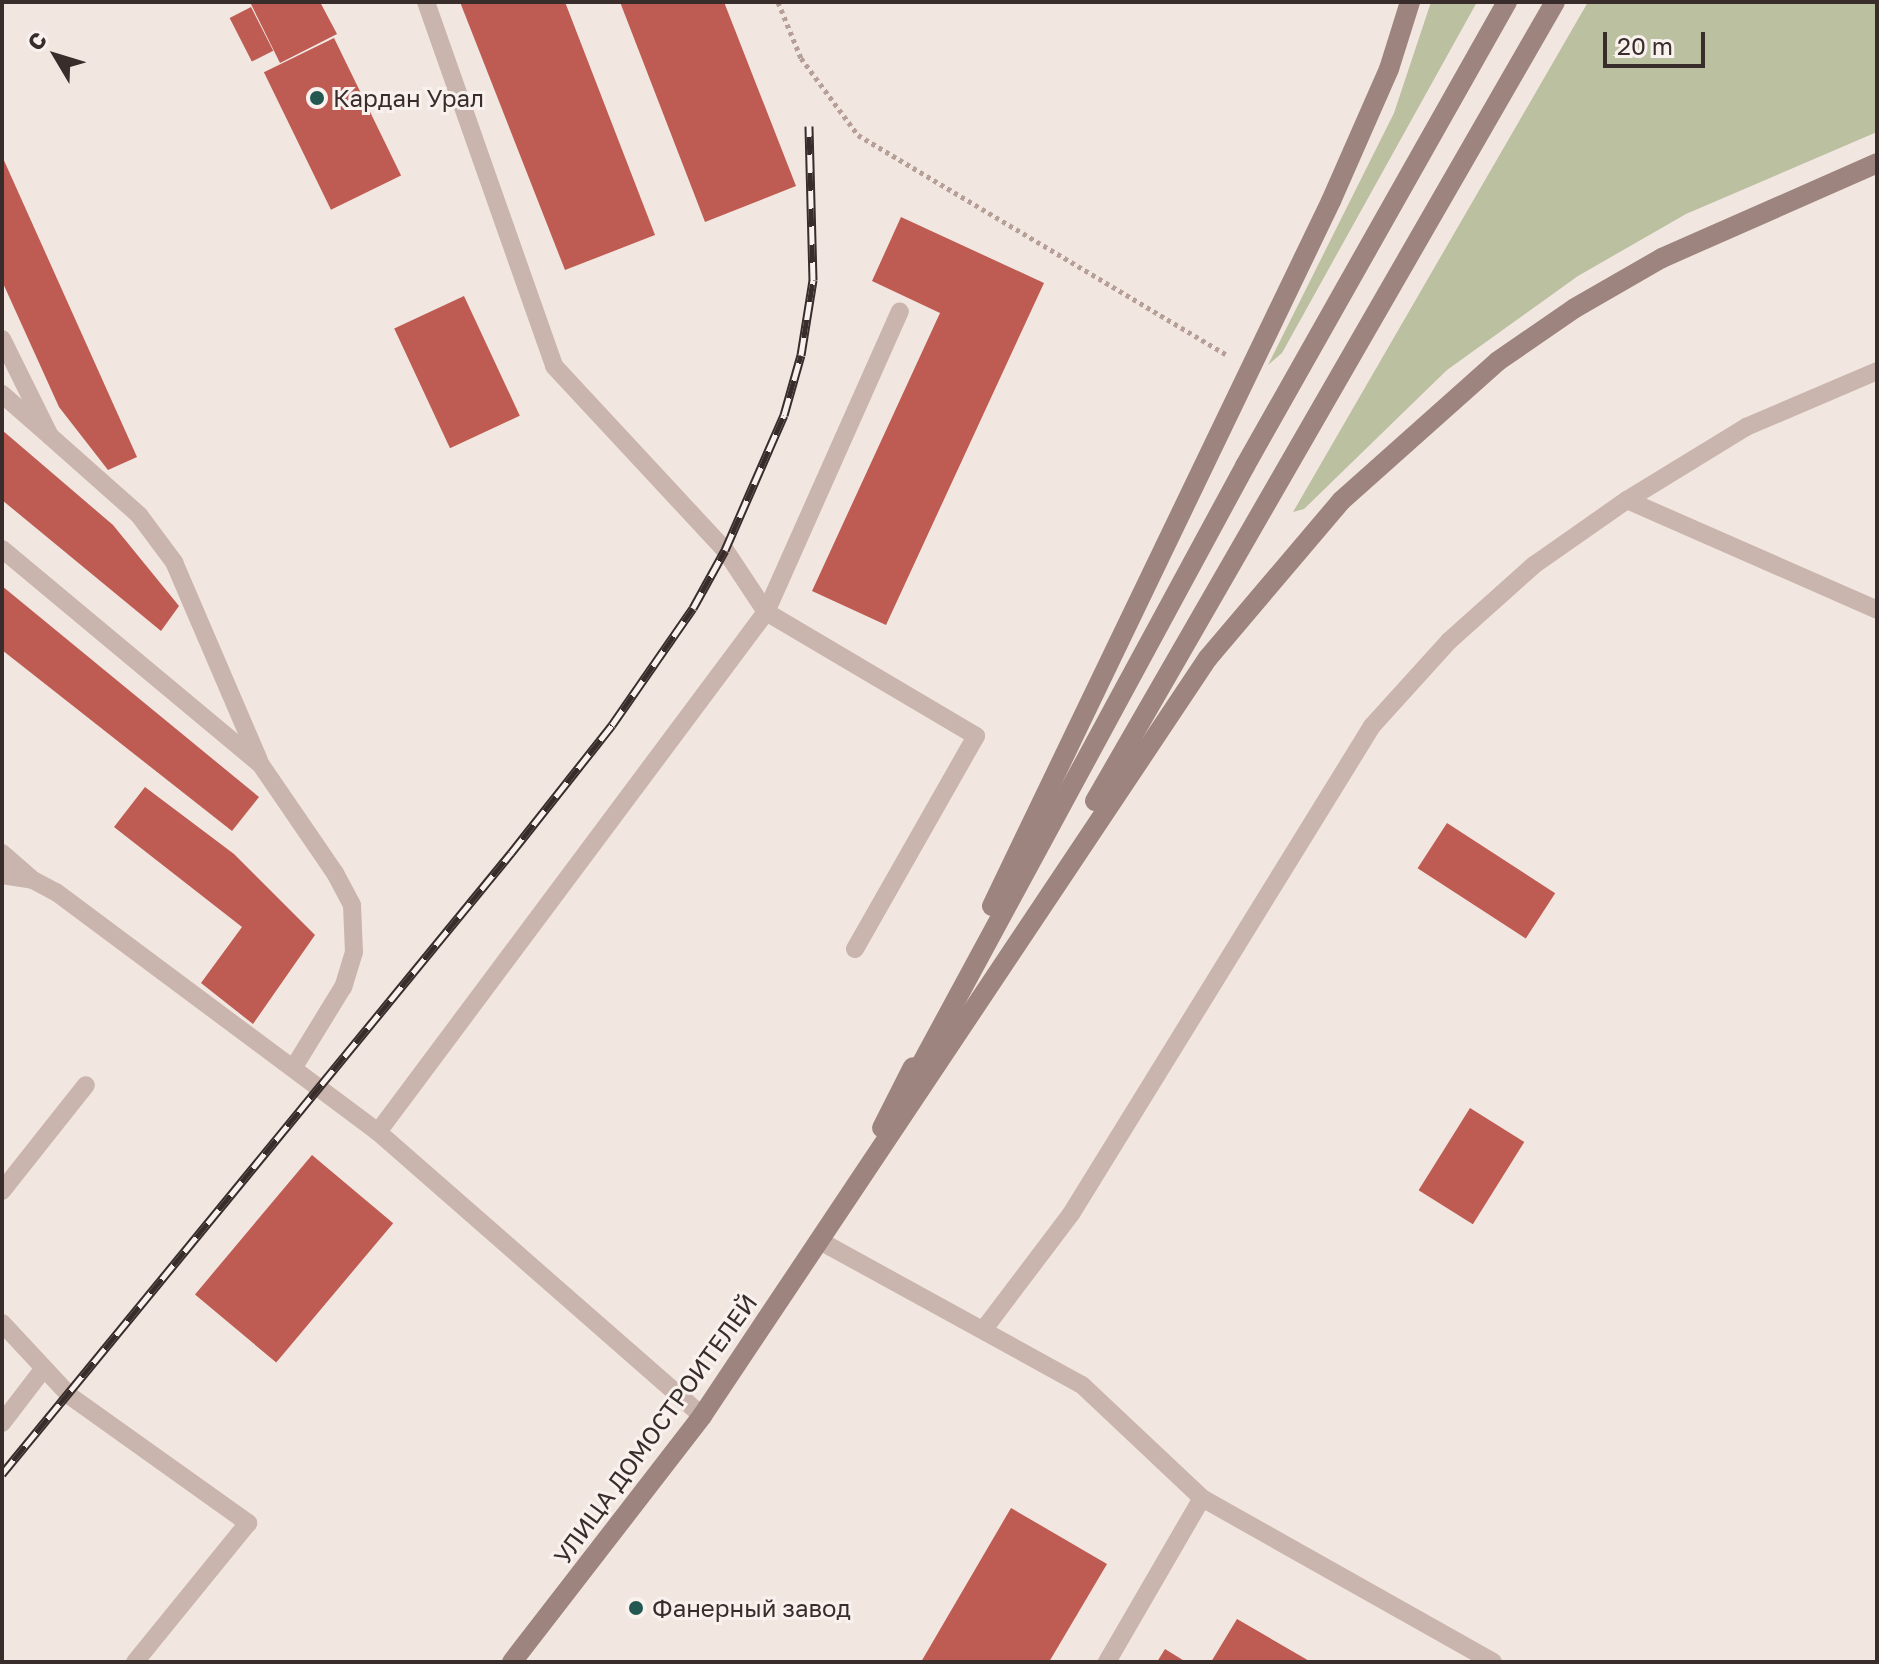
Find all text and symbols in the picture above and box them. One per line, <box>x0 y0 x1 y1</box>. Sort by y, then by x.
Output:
north arrow <box>16 16 96 96</box>
scale bar <box>1607 16 1709 66</box>
text: С <box>21 26 52 55</box>
text: 20 m <box>1617 31 1673 60</box>
place label: Кардан Урал <box>333 84 484 112</box>
marker: Кардан Урал <box>308 89 326 107</box>
street label: УЛИЦА ДОМОСТРОИТЕЛЕЙ <box>547 1288 763 1570</box>
place label: Фанерный завод <box>652 1594 851 1622</box>
marker: Фанерный завод <box>627 1599 645 1617</box>

